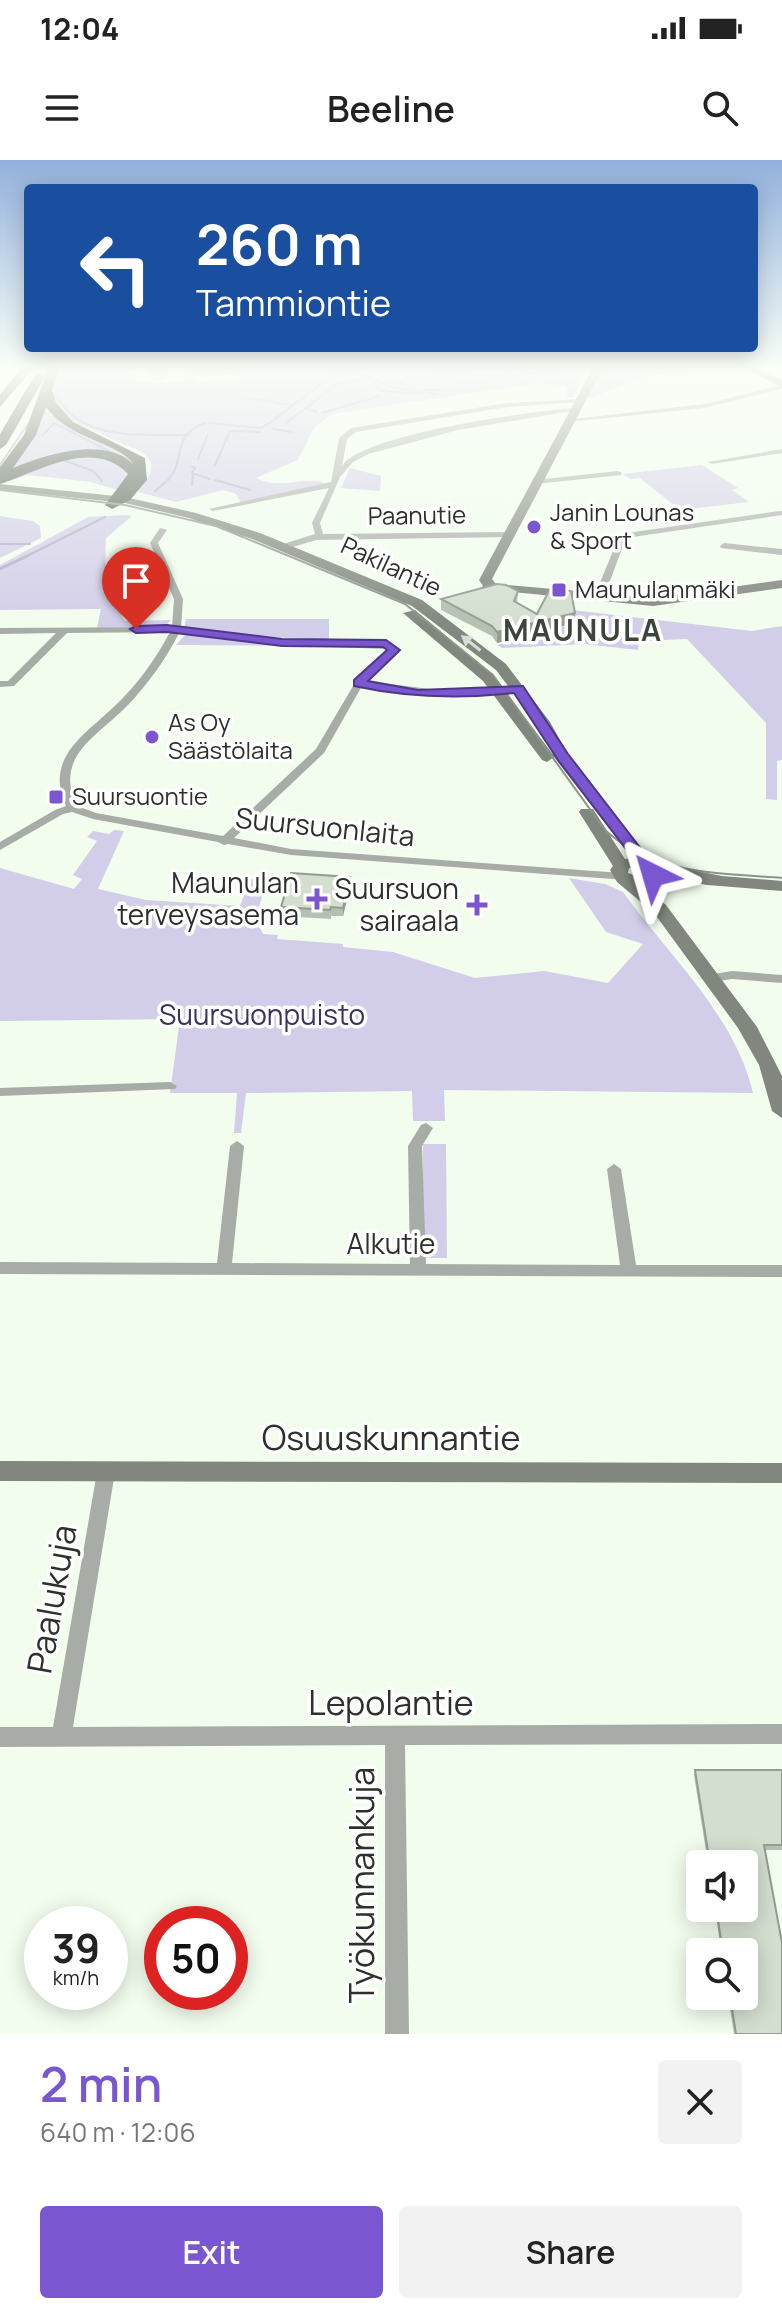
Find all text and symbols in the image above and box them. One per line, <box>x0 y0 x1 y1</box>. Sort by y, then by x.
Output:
text: 12:04 <box>40 8 119 49</box>
text: Beeline <box>327 84 455 133</box>
icon: menu <box>40 86 84 130</box>
icon: search <box>698 86 742 130</box>
text: 260 m <box>196 205 363 282</box>
icon: left <box>64 216 168 320</box>
text: Tammiontie <box>196 278 391 327</box>
place label: Janin Lounas & Sport <box>550 495 694 556</box>
street label: Paanutie <box>368 497 466 532</box>
marker: Janin Lounas & Sport <box>525 518 543 536</box>
street label: Pakilantie <box>336 528 447 603</box>
pin <box>102 547 170 629</box>
icon: arrive <box>114 559 158 603</box>
place label: Maunulanmäki <box>575 572 736 605</box>
marker: Maunulanmäki <box>550 581 568 599</box>
district label: MAUNULA <box>503 609 663 650</box>
one-way arrow <box>460 635 481 651</box>
place label: As Oy Säästölaita <box>168 705 293 766</box>
marker: As Oy Säästölaita <box>143 728 161 746</box>
place label: Suursuontie <box>72 779 208 812</box>
marker: Suursuontie <box>47 788 65 806</box>
street label: Suursuonlaita <box>234 798 417 854</box>
position arrow <box>611 833 695 917</box>
place label: Maunulan terveysasema <box>117 863 299 933</box>
place label: Suursuon sairaala <box>334 869 459 939</box>
marker: Maunulan terveysasema <box>306 888 328 910</box>
marker: Suursuon sairaala <box>466 894 488 916</box>
park label: Suursuonpuisto <box>159 995 365 1033</box>
street label: Alkutie <box>347 1224 435 1262</box>
street label: Osuuskunnantie <box>262 1414 520 1460</box>
street label: Paalukuja <box>15 1521 87 1677</box>
street label: Lepolantie <box>308 1679 474 1725</box>
street label: Työkunnankuja <box>338 1767 384 2003</box>
map controls <box>686 1850 758 2010</box>
button: sound <box>686 1850 758 1922</box>
speed limit sign: 50 <box>144 1906 248 2010</box>
text: 39 <box>52 1920 100 1975</box>
button: search <box>686 1938 758 2010</box>
text: km/h <box>53 1964 99 1991</box>
text: 2 min <box>40 2051 162 2116</box>
button: close <box>658 2060 742 2144</box>
text: 640 m · 12:06 <box>40 2114 196 2150</box>
button: Exit <box>40 2206 383 2298</box>
button: Share <box>399 2206 742 2298</box>

